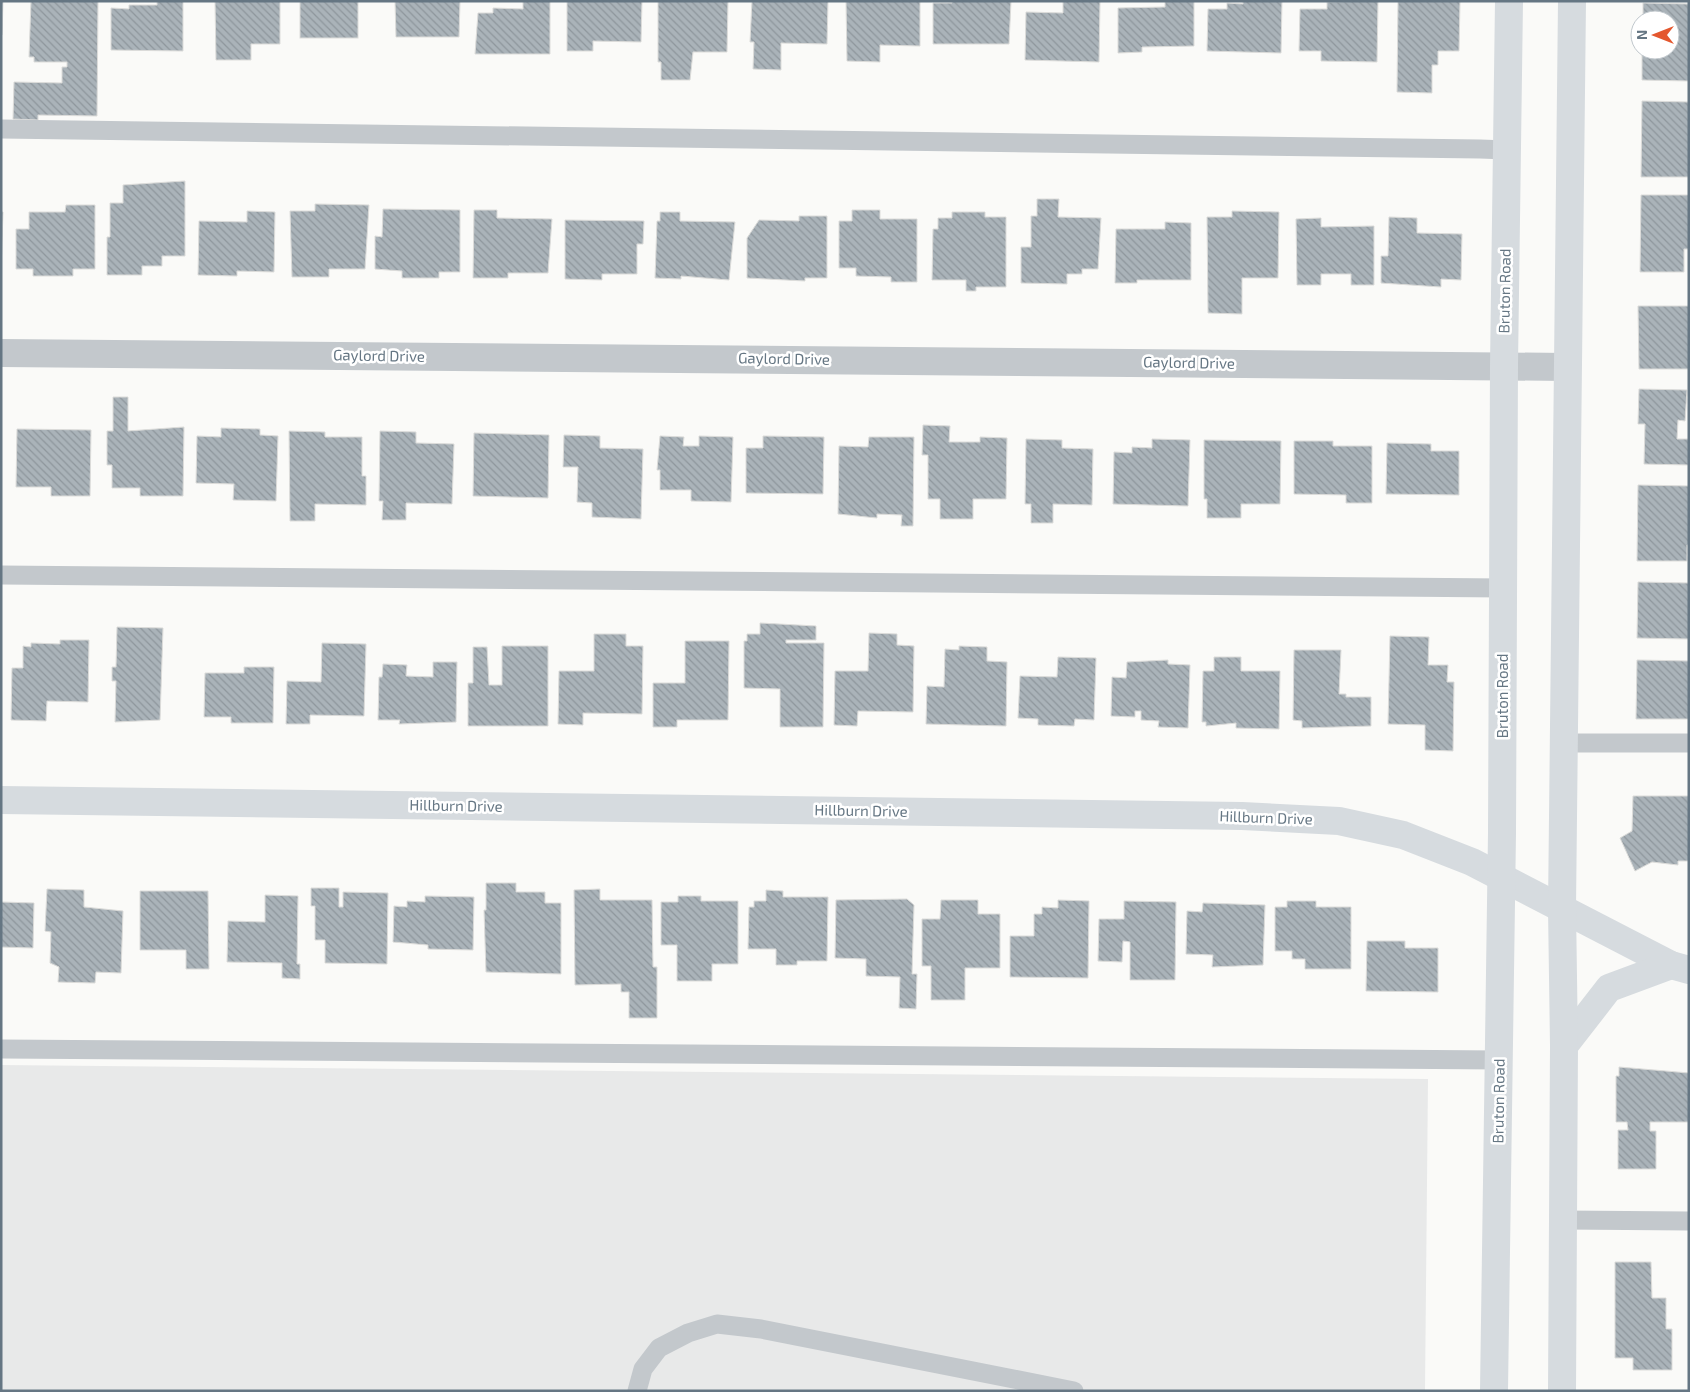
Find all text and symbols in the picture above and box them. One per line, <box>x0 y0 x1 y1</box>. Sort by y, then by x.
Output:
north arrow <box>1630 10 1680 60</box>
text: N <box>1633 30 1650 40</box>
street label: Bruton Road <box>1494 248 1514 333</box>
street label: Gaylord Drive <box>333 345 425 365</box>
street label: Gaylord Drive <box>738 348 830 368</box>
street label: Gaylord Drive <box>1143 352 1235 372</box>
street label: Bruton Road <box>1493 654 1511 738</box>
street label: Hillburn Drive <box>409 795 503 815</box>
street label: Hillburn Drive <box>814 800 908 820</box>
street label: Hillburn Drive <box>1219 806 1313 828</box>
street label: Bruton Road <box>1488 1058 1508 1143</box>

